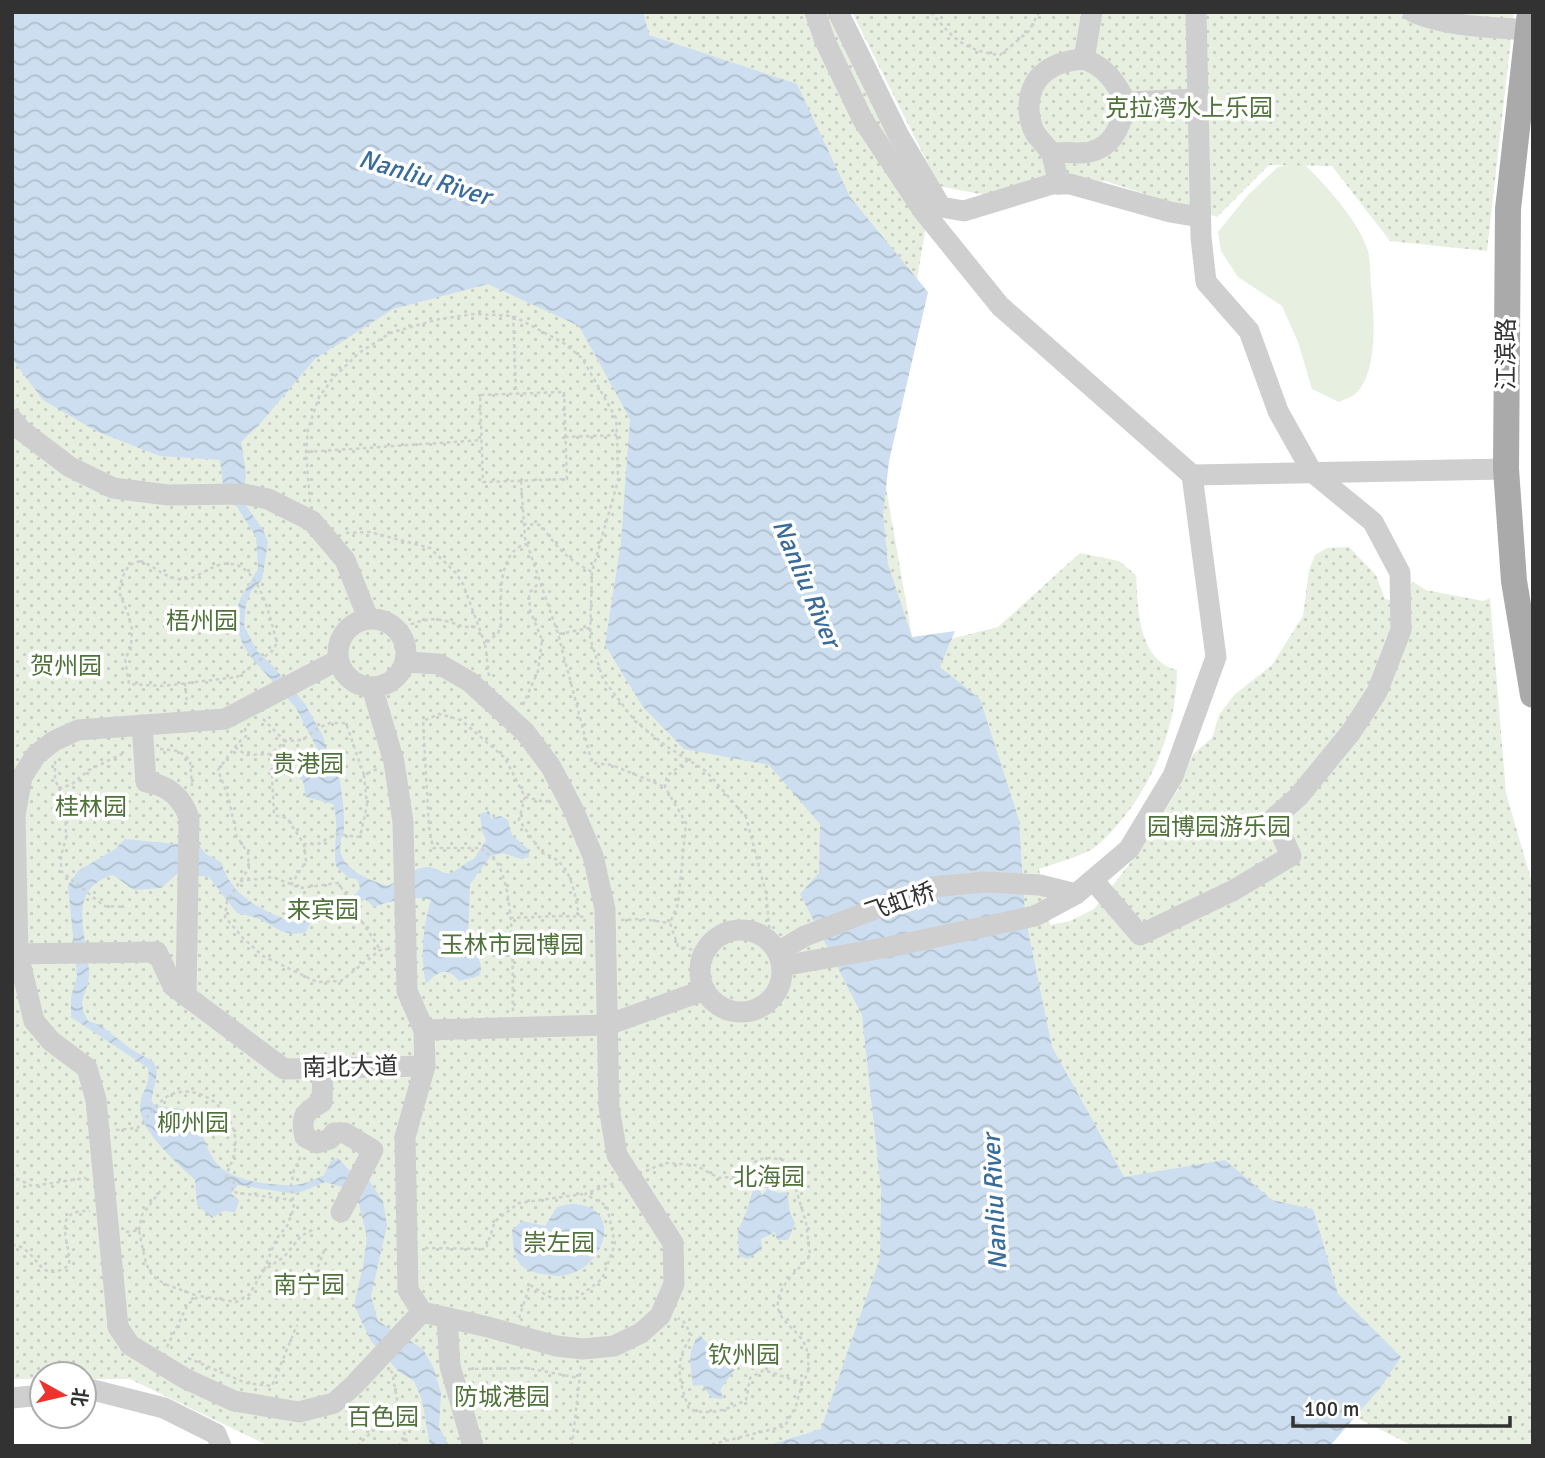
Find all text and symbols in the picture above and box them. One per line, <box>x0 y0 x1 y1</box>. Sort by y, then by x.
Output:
park label: 克拉湾水上乐园 <box>1105 93 1273 123</box>
water label: Nanliu River <box>355 143 498 214</box>
street label: 江滨路 <box>1491 318 1521 390</box>
water label: Nanliu River <box>765 515 849 655</box>
park label: 梧州园 <box>166 606 238 636</box>
park label: 贺州园 <box>30 651 102 681</box>
park label: 贵港园 <box>272 749 344 779</box>
park label: 桂林园 <box>55 792 127 822</box>
park label: 园博园游乐园 <box>1147 812 1291 842</box>
street label: 飞虹桥 <box>861 876 939 928</box>
park label: 来宾园 <box>287 895 359 925</box>
park label: 玉林市园博园 <box>440 930 584 960</box>
street label: 南北大道 <box>302 1051 398 1083</box>
park label: 柳州园 <box>157 1108 229 1138</box>
water label: Nanliu River <box>975 1130 1015 1271</box>
park label: 北海园 <box>733 1162 805 1192</box>
park label: 崇左园 <box>523 1228 595 1258</box>
park label: 南宁园 <box>273 1270 345 1300</box>
park label: 钦州园 <box>708 1340 780 1370</box>
north arrow <box>28 1360 98 1430</box>
park label: 防城港园 <box>454 1382 550 1412</box>
scale bar <box>1293 1384 1510 1428</box>
text: 北 <box>66 1386 92 1408</box>
text: 100 m <box>1304 1396 1359 1422</box>
park label: 百色园 <box>347 1402 419 1432</box>

